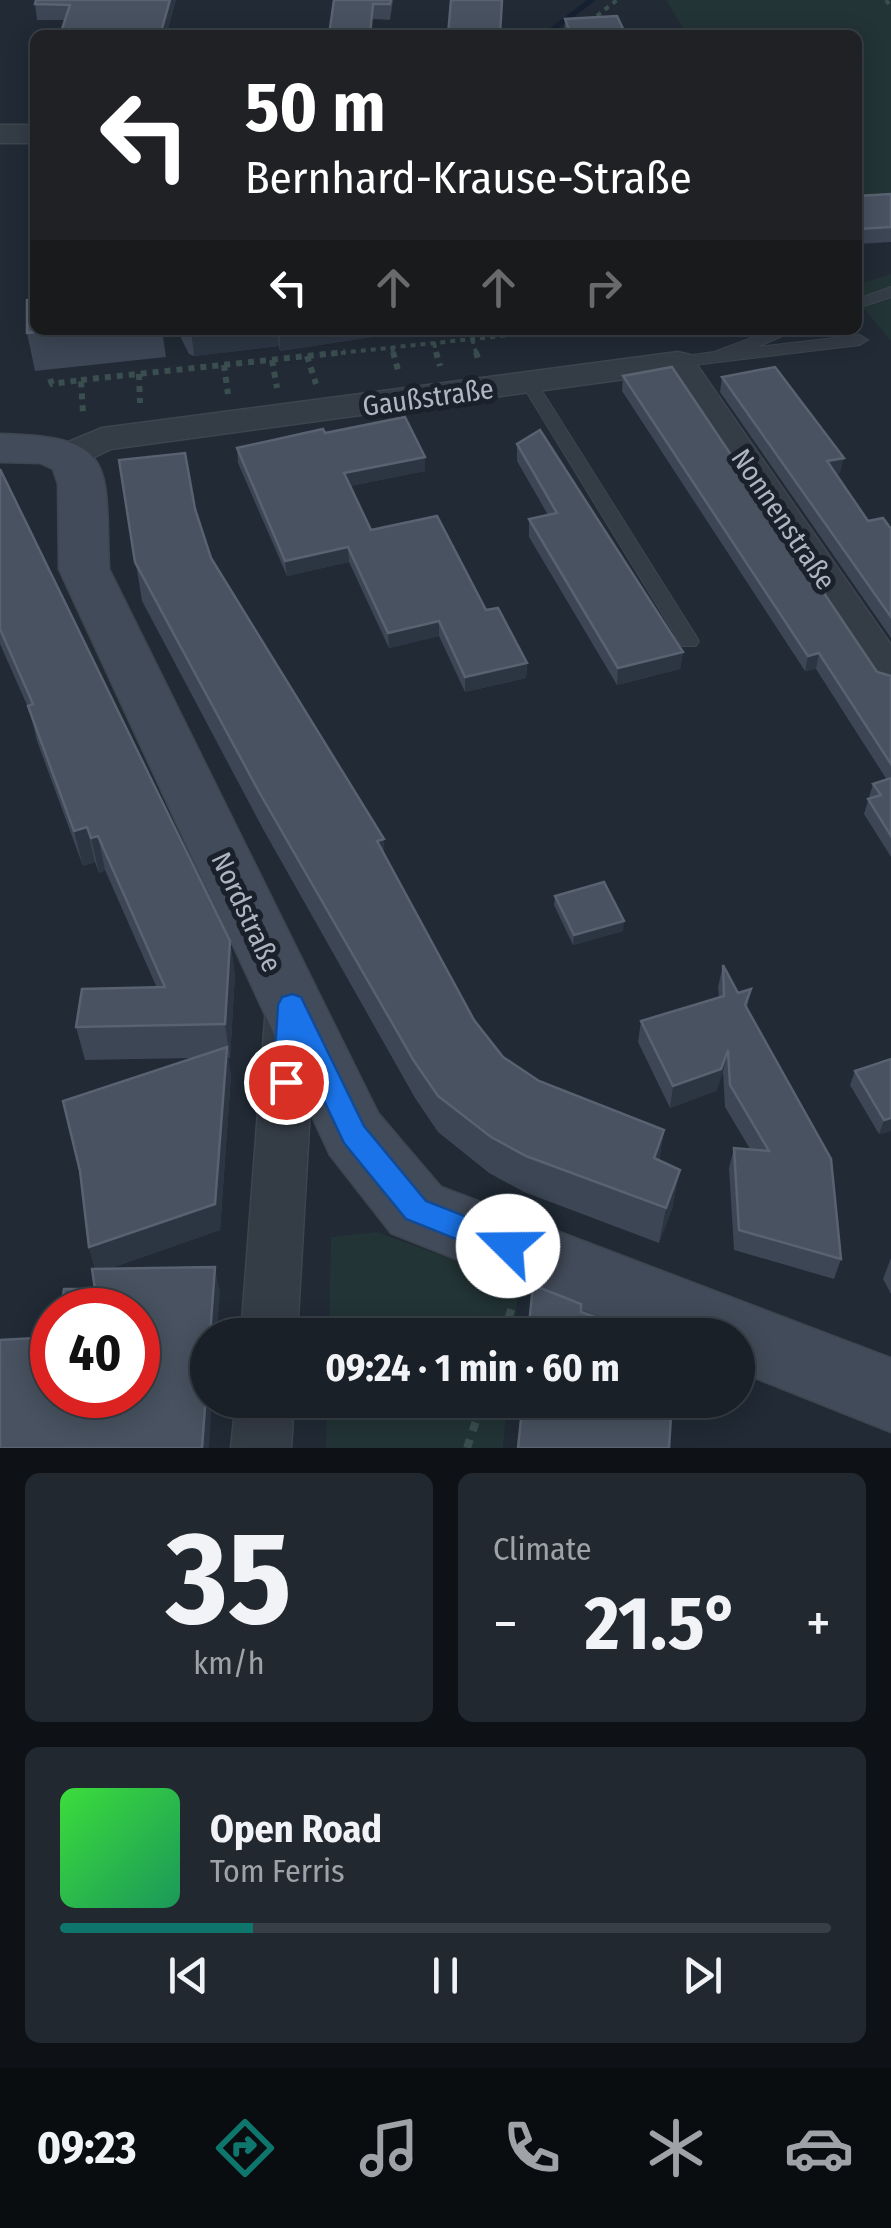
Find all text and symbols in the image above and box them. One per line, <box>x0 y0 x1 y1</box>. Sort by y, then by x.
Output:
text: 50 m <box>245 66 386 150</box>
icon: left <box>80 70 210 200</box>
text: Bernhard-Krause-Straße <box>245 151 692 205</box>
icon: left <box>261 260 316 315</box>
icon: ahead <box>366 260 421 315</box>
icon: ahead <box>471 260 526 315</box>
icon: right <box>576 260 631 315</box>
street label: Gaußstraße <box>360 372 496 423</box>
street label: Nonnenstraße <box>725 443 843 596</box>
street label: Nordstraße <box>204 847 289 977</box>
pin <box>244 1040 329 1125</box>
icon: arrive <box>259 1055 314 1110</box>
position arrow <box>456 1194 560 1298</box>
speed limit sign: 40 <box>30 1288 160 1418</box>
text: 09:24 · 1 min · 60 m <box>325 1345 620 1391</box>
text: 35 <box>166 1501 292 1657</box>
text: Climate <box>493 1530 592 1568</box>
text: 21.5° <box>585 1579 739 1669</box>
text: − <box>493 1591 518 1657</box>
text: + <box>806 1591 831 1657</box>
text: km/h <box>193 1644 265 1682</box>
text: Open Road <box>210 1806 382 1852</box>
text: Tom Ferris <box>210 1852 345 1890</box>
icon: previous <box>161 1948 216 2003</box>
icon: pause <box>418 1948 473 2003</box>
icon: next <box>675 1948 730 2003</box>
icon: directions <box>210 2113 280 2183</box>
icon: music <box>354 2113 424 2183</box>
icon: phone <box>497 2113 567 2183</box>
icon: climate <box>641 2113 711 2183</box>
icon: car <box>784 2113 854 2183</box>
text: 09:23 <box>37 2121 137 2175</box>

